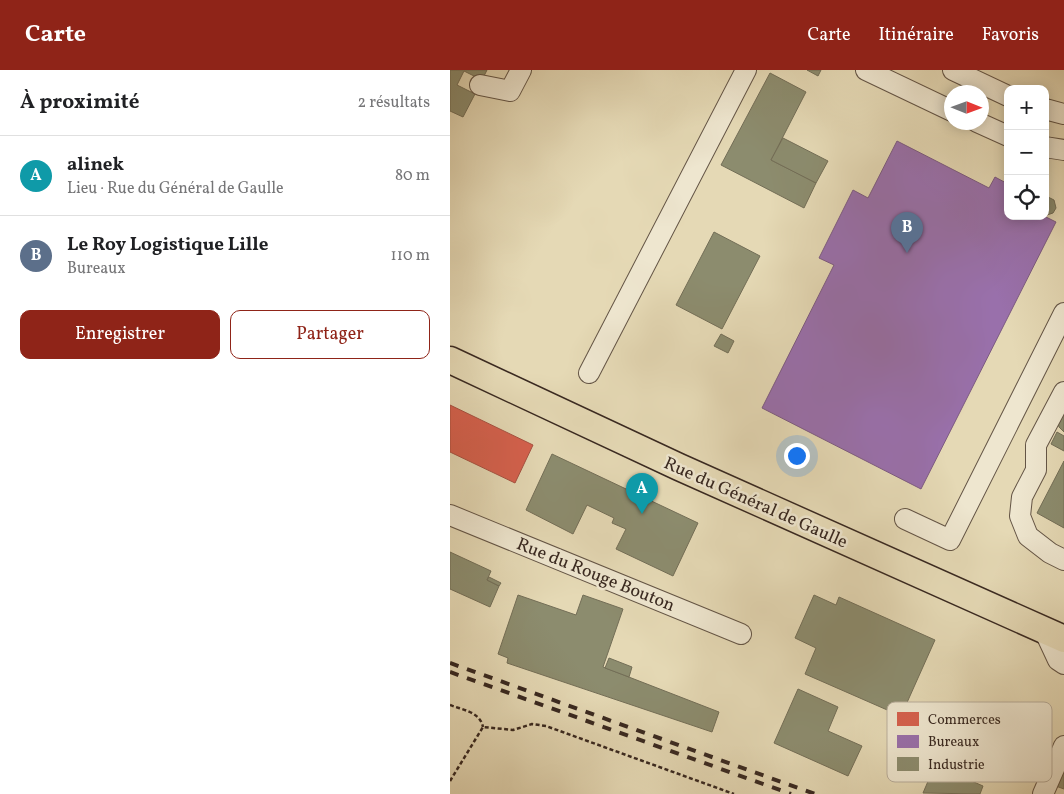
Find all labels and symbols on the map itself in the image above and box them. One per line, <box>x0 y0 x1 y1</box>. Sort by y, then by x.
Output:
north arrow <box>944 85 989 130</box>
pin: B <box>891 212 923 253</box>
your location <box>784 443 810 469</box>
street label: Rue du Général de Gaulle <box>659 452 851 555</box>
pin: A <box>626 473 658 514</box>
street label: Rue du Rouge Bouton <box>512 532 679 619</box>
legend <box>887 702 1052 782</box>
text: Commerces <box>928 711 1001 730</box>
text: Bureaux <box>928 733 979 752</box>
text: Industrie <box>928 756 985 775</box>

